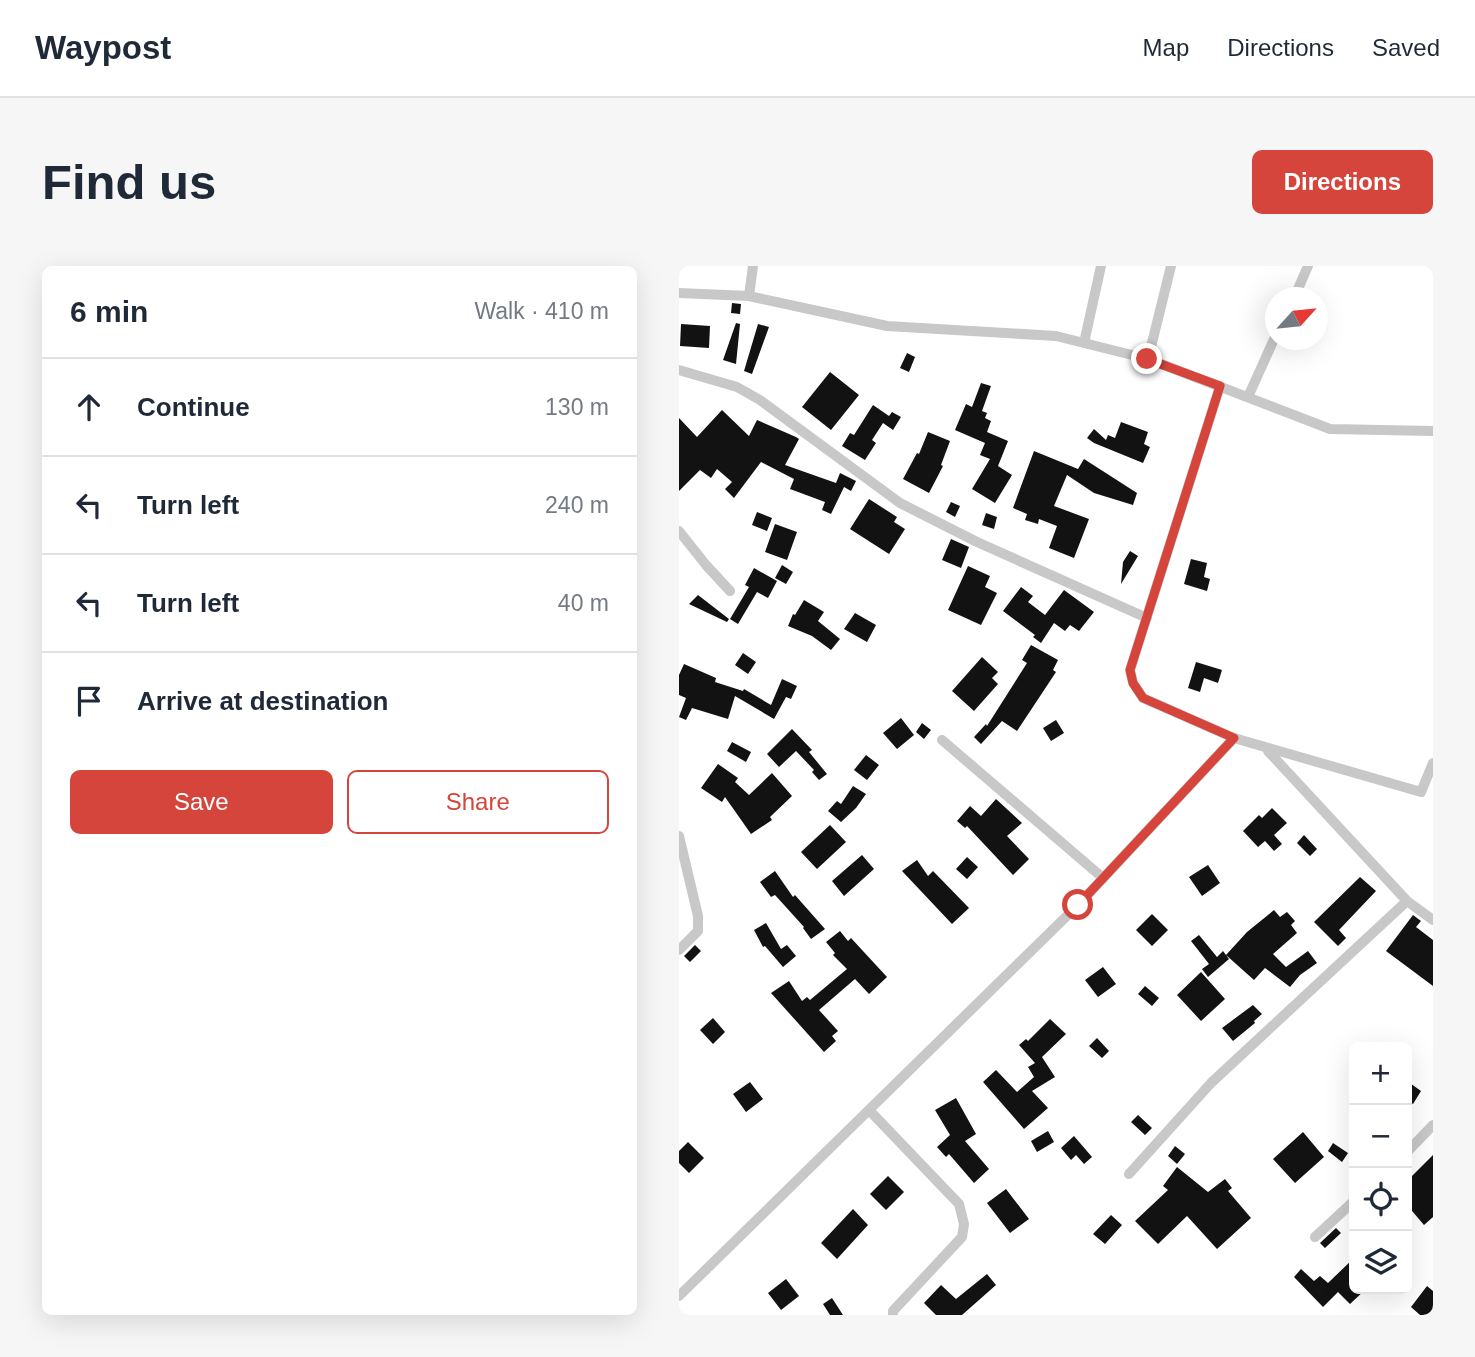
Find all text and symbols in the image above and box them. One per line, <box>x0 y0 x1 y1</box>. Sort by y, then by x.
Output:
text: Waypost <box>35 29 171 66</box>
text: Map <box>1143 34 1189 61</box>
text: Directions <box>1227 34 1334 61</box>
text: Saved <box>1372 34 1440 61</box>
button: Directions <box>1252 150 1433 214</box>
text: Find us <box>42 155 216 209</box>
north arrow <box>1265 287 1328 350</box>
text: 6 min <box>70 295 148 328</box>
text: Walk · 410 m <box>474 298 609 324</box>
route end <box>1131 343 1162 374</box>
icon: ahead <box>70 388 108 426</box>
text: Continue <box>137 392 250 422</box>
text: 130 m <box>545 394 609 420</box>
icon: left <box>70 486 108 524</box>
text: Turn left <box>137 490 239 520</box>
text: 240 m <box>545 492 609 518</box>
icon: left <box>70 584 108 622</box>
text: Turn left <box>137 588 239 618</box>
text: 40 m <box>558 590 609 616</box>
icon: arrive <box>70 682 108 720</box>
text: Arrive at destination <box>137 686 388 716</box>
button: Save <box>70 770 333 834</box>
button: Share <box>347 770 609 834</box>
route start <box>1062 889 1093 920</box>
map controls <box>1349 1042 1412 1294</box>
button: + <box>1349 1042 1412 1105</box>
button: − <box>1349 1105 1412 1168</box>
button: locate <box>1349 1168 1412 1231</box>
button: layers <box>1349 1231 1412 1294</box>

